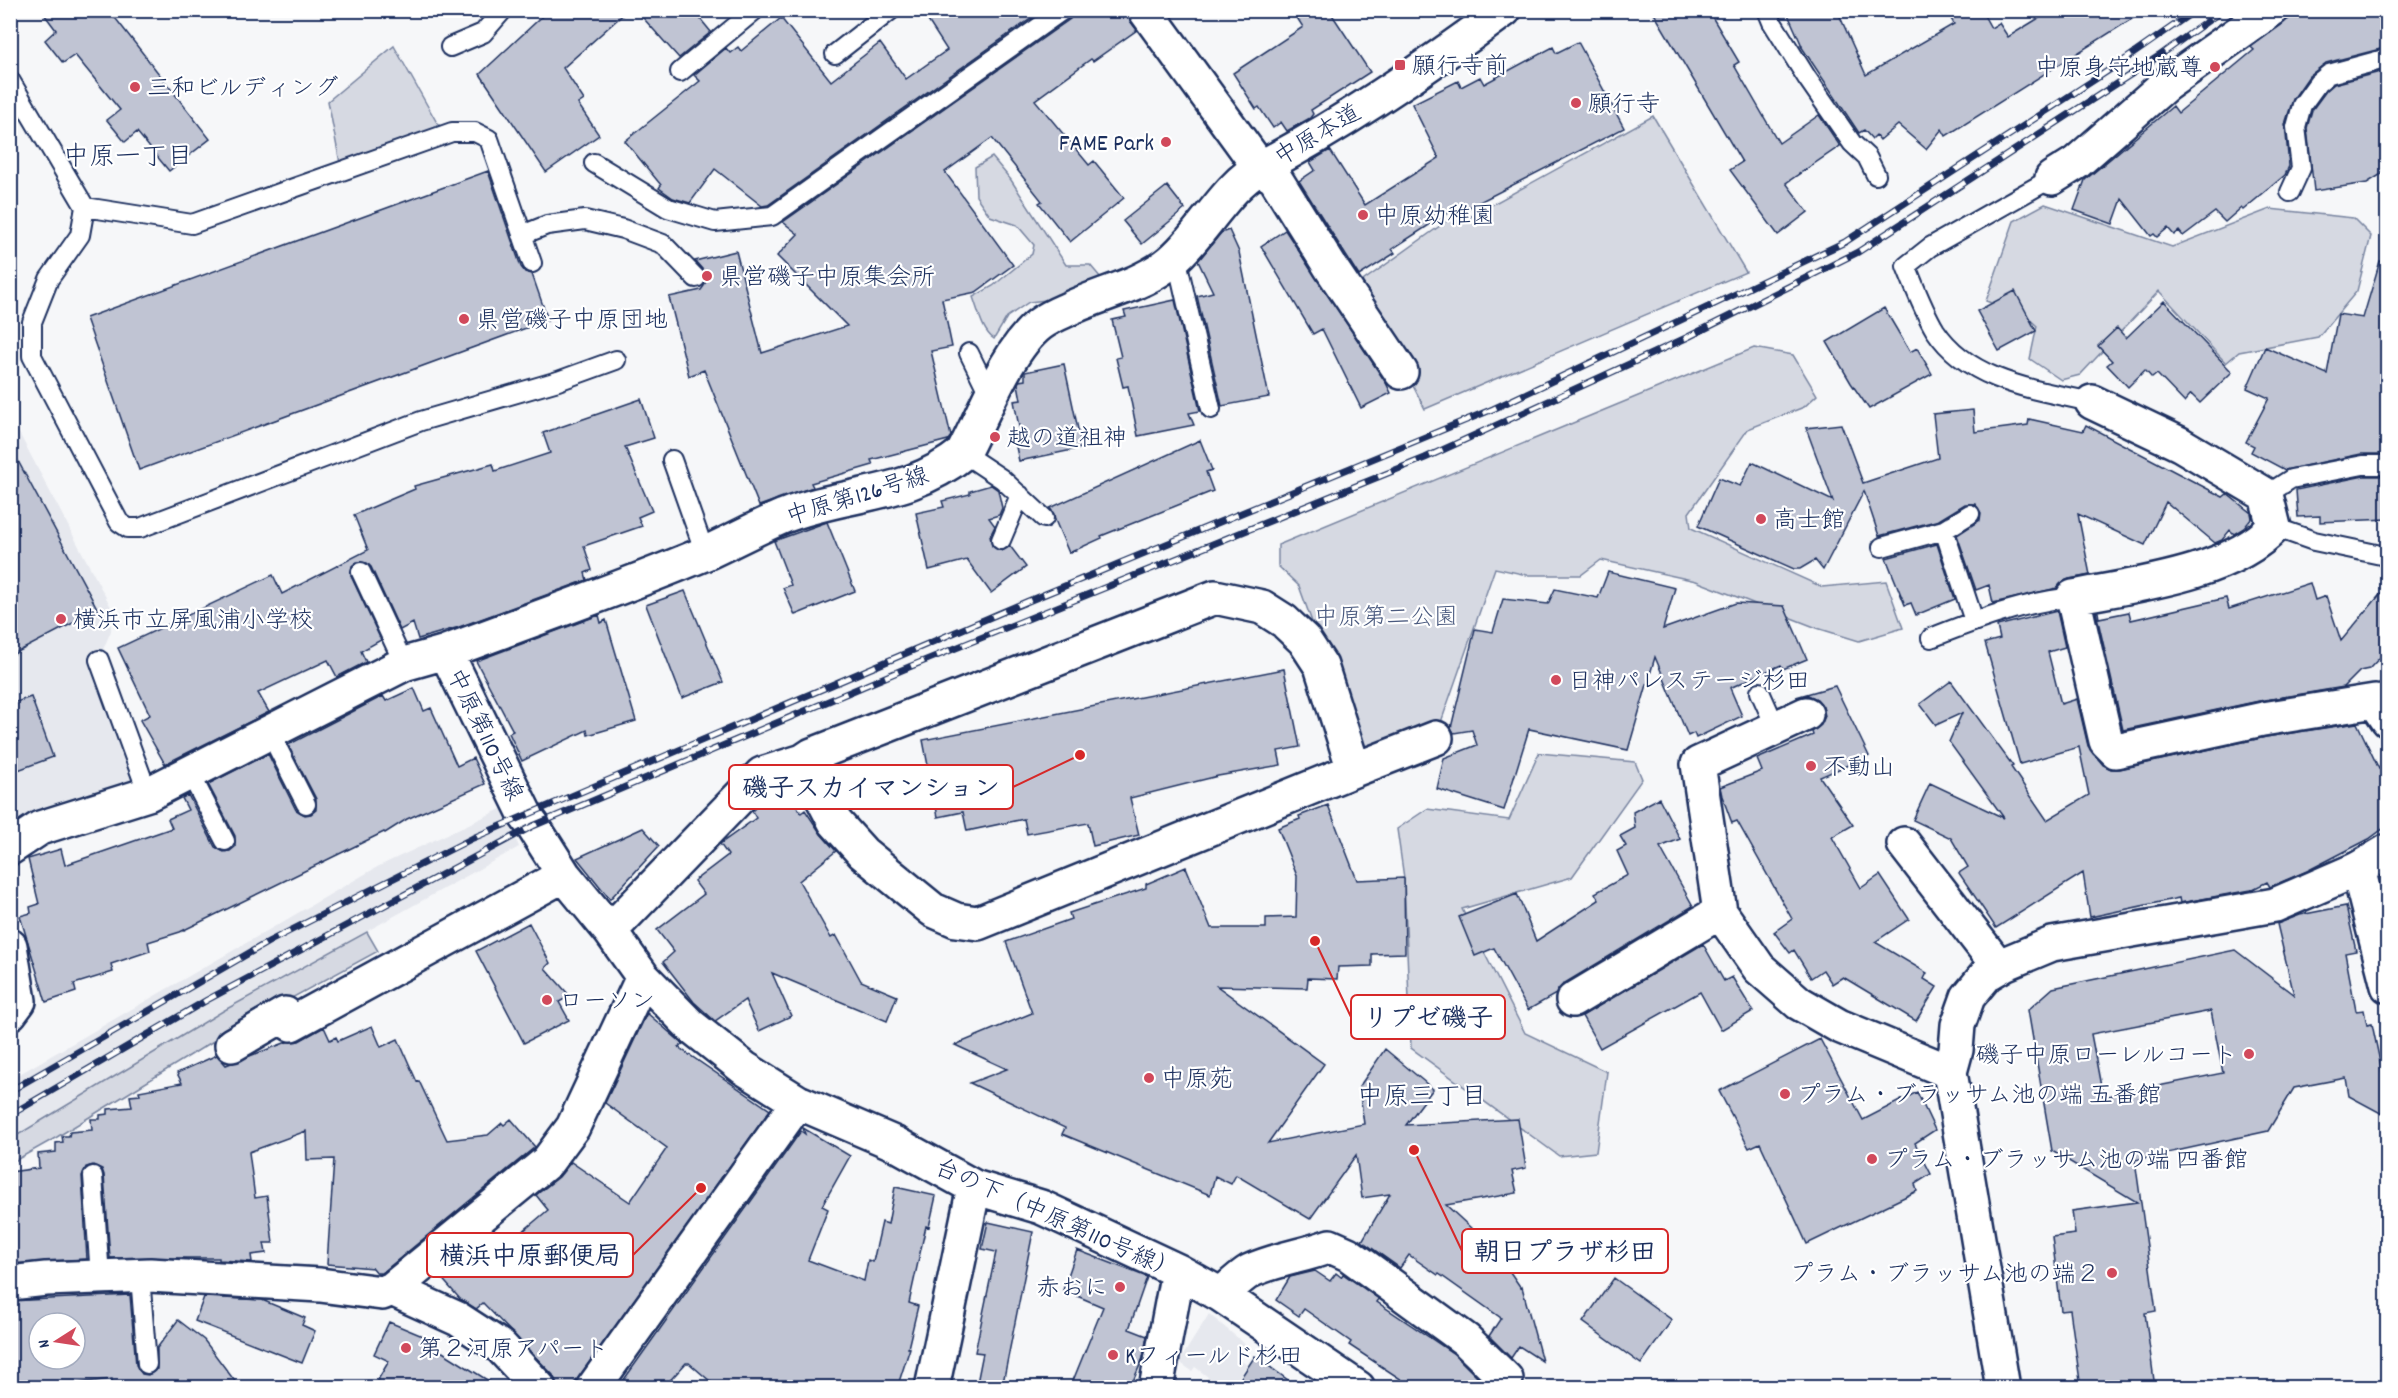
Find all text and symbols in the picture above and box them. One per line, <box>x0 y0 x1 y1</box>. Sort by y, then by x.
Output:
place label: 願行寺前 <box>1412 51 1508 85</box>
place label: 中原身守地蔵尊 <box>2035 53 2203 87</box>
marker: 願行寺前 <box>1393 58 1407 72</box>
marker: 中原身守地蔵尊 <box>2208 60 2222 74</box>
place label: 三和ビルディング <box>147 73 339 107</box>
marker: 三和ビルディング <box>128 80 142 94</box>
place label: 願行寺 <box>1588 89 1660 123</box>
marker: 願行寺 <box>1569 96 1583 110</box>
street label: 中原本道 <box>1269 97 1368 176</box>
place label: FAME Park <box>1059 128 1154 162</box>
marker: FAME Park <box>1159 135 1173 149</box>
district label: 中原一丁目 <box>63 140 193 177</box>
place label: 中原幼稚園 <box>1375 201 1495 235</box>
marker: 中原幼稚園 <box>1356 208 1370 222</box>
place label: 県営磯子中原集会所 <box>719 262 935 296</box>
marker: 県営磯子中原集会所 <box>700 269 714 283</box>
place label: 県営磯子中原団地 <box>476 305 668 339</box>
marker: 県営磯子中原団地 <box>457 312 471 326</box>
place label: 越の道祖神 <box>1007 423 1127 457</box>
marker: 越の道祖神 <box>988 430 1002 444</box>
street label: 中原第126号線 <box>782 460 933 536</box>
place label: 高士館 <box>1773 505 1845 539</box>
marker: 高士館 <box>1754 512 1768 526</box>
park label: 中原第二公園 <box>1314 602 1458 636</box>
place label: 横浜市立屏風浦小学校 <box>73 605 313 639</box>
marker: 横浜市立屏風浦小学校 <box>54 612 68 626</box>
street label: 中原第110号線 <box>437 663 530 807</box>
place label: 日神パレステージ杉田 <box>1568 666 1810 700</box>
marker: 日神パレステージ杉田 <box>1549 673 1563 687</box>
place label: 不動山 <box>1823 752 1895 786</box>
marker: 不動山 <box>1804 759 1818 773</box>
callout: 磯子スカイマンション <box>729 765 1013 809</box>
text: 磯子スカイマンション <box>742 772 1000 809</box>
place label: ローソン <box>559 986 655 1020</box>
marker: ローソン <box>540 993 554 1007</box>
callout: リプゼ磯子 <box>1351 995 1505 1039</box>
text: リプゼ磯子 <box>1363 1002 1493 1039</box>
place label: 磯子中原ローレルコート <box>1975 1040 2237 1074</box>
marker: 磯子中原ローレルコート <box>2242 1047 2256 1061</box>
place label: 中原苑 <box>1161 1064 1233 1098</box>
marker: 中原苑 <box>1142 1071 1156 1085</box>
district label: 中原三丁目 <box>1357 1080 1487 1117</box>
place label: プラム・ブラッサム池の端 五番館 <box>1797 1080 2161 1114</box>
marker: プラム・ブラッサム池の端 五番館 <box>1778 1087 1792 1101</box>
place label: プラム・ブラッサム池の端 四番館 <box>1884 1145 2248 1179</box>
street label: 台の下（中原第110号線） <box>928 1152 1183 1290</box>
marker: プラム・ブラッサム池の端 四番館 <box>1865 1152 1879 1166</box>
callout: 朝日プラザ杉田 <box>1462 1229 1668 1273</box>
callout: 横浜中原郵便局 <box>427 1233 633 1277</box>
text: 朝日プラザ杉田 <box>1474 1236 1656 1273</box>
text: 横浜中原郵便局 <box>439 1240 621 1277</box>
place label: プラム・ブラッサム池の端２ <box>1789 1259 2100 1293</box>
marker: プラム・ブラッサム池の端２ <box>2105 1266 2119 1280</box>
place label: 赤おに <box>1036 1273 1108 1307</box>
marker: 赤おに <box>1113 1280 1127 1294</box>
north arrow <box>27 1311 87 1371</box>
place label: 第２河原アパート <box>418 1334 609 1368</box>
text: N <box>33 1337 57 1350</box>
marker: 第２河原アパート <box>399 1341 413 1355</box>
place label: Kフィールド杉田 <box>1125 1341 1303 1375</box>
marker: Kフィールド杉田 <box>1106 1348 1120 1362</box>

